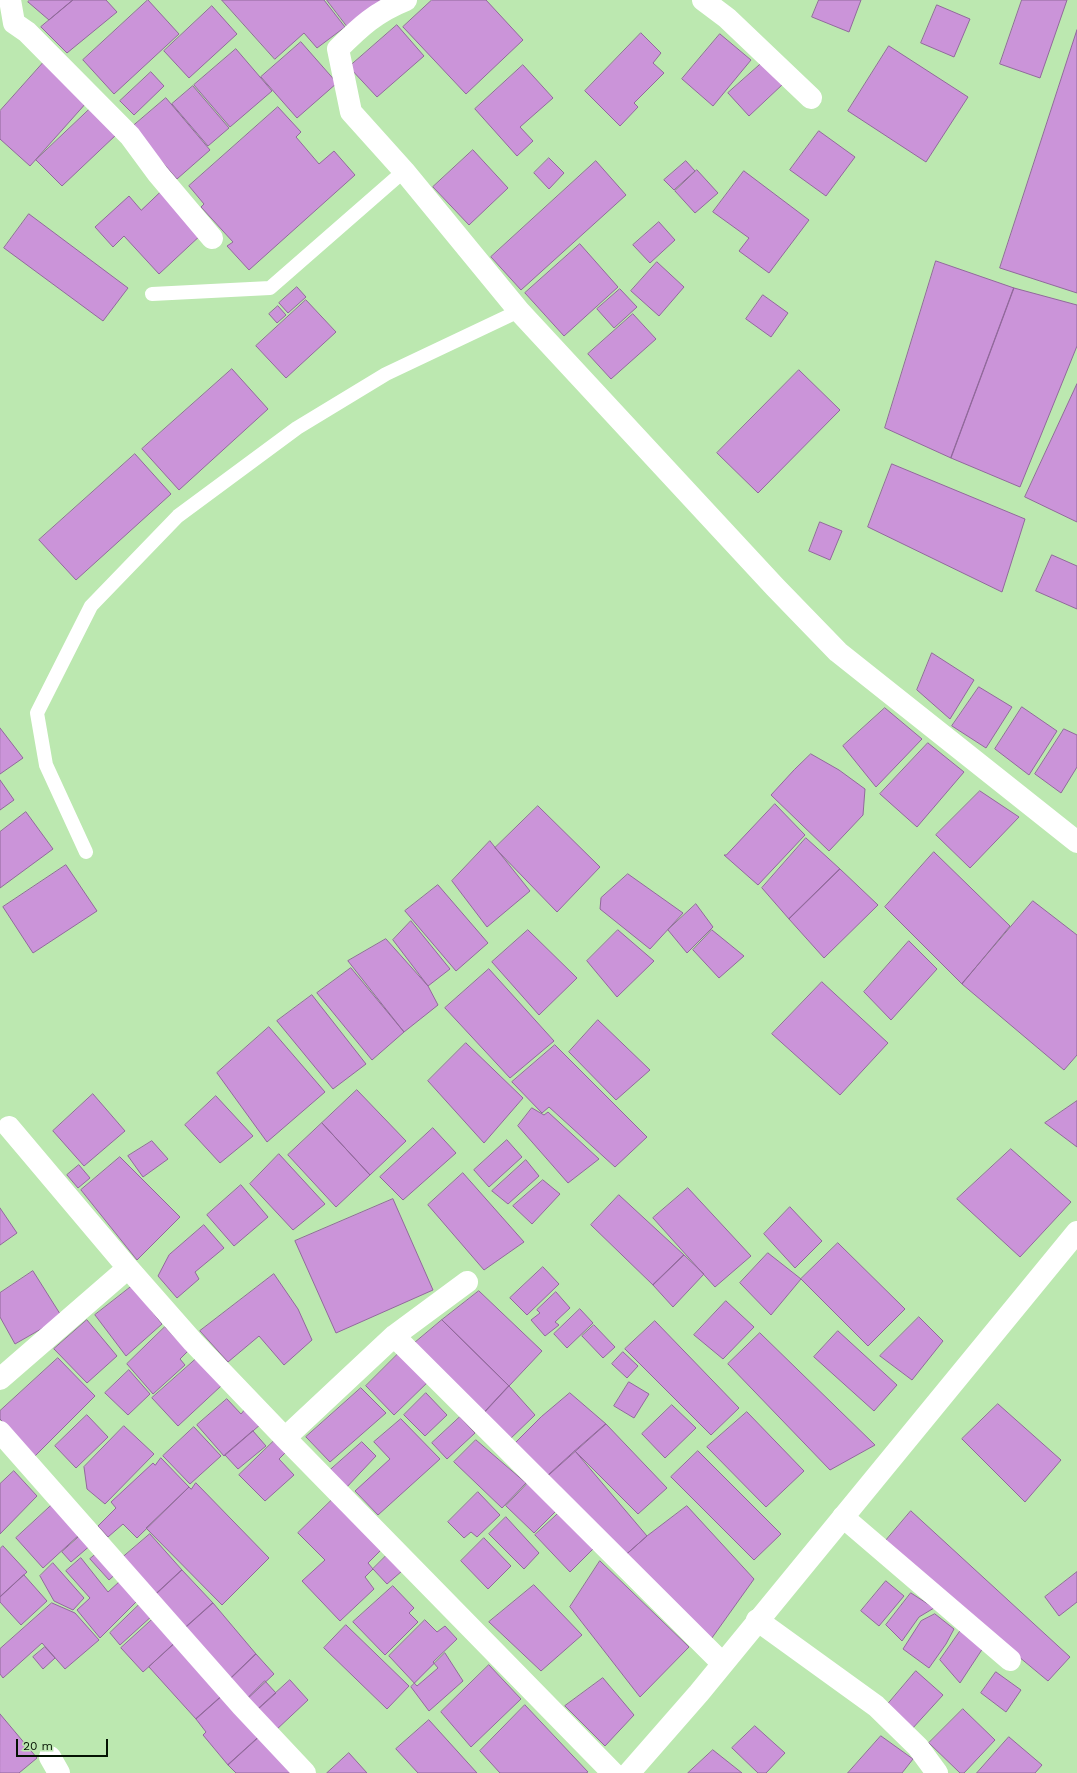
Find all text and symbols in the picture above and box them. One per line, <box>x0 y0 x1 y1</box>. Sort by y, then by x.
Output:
scale bar <box>18 1731 110 1757</box>
text: 20 m <box>23 1739 53 1753</box>

